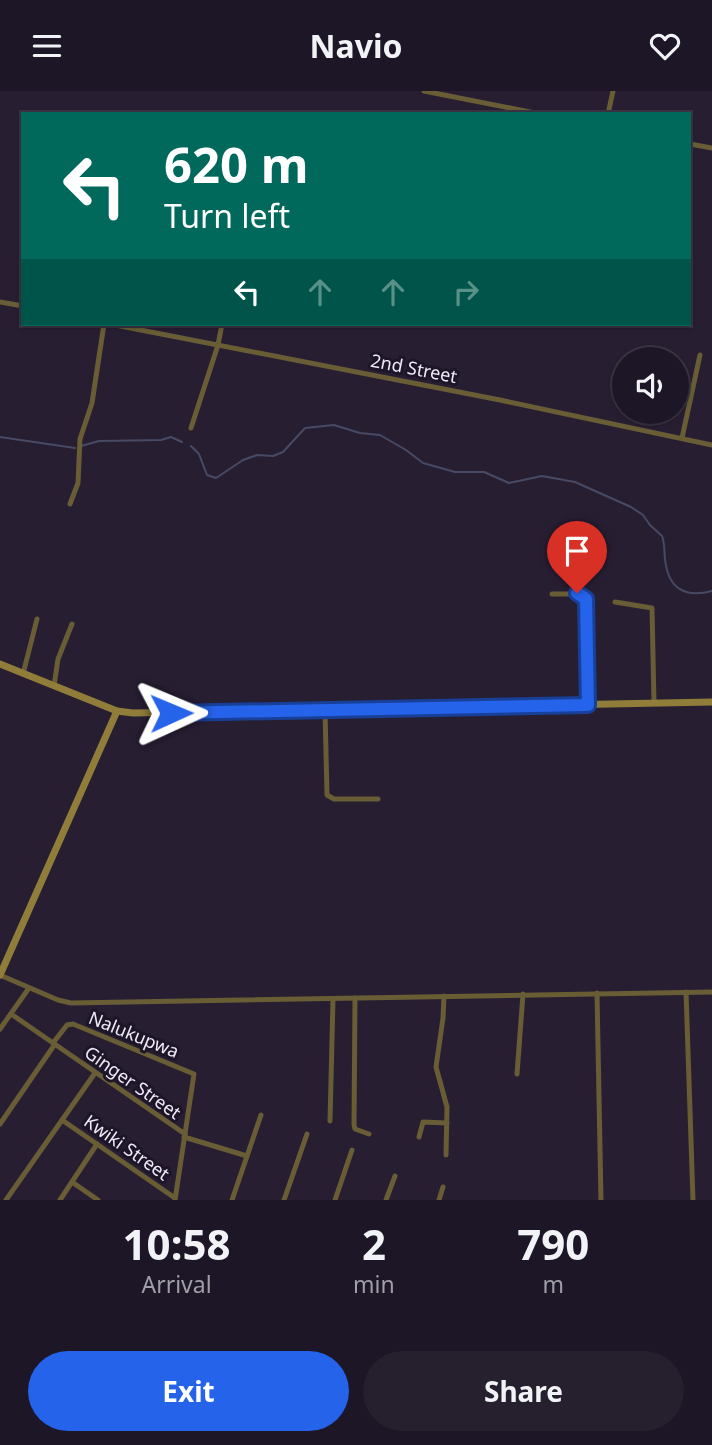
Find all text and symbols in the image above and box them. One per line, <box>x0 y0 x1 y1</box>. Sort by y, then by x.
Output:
text: Navio <box>309 24 403 67</box>
icon: menu <box>28 27 66 65</box>
icon: heart <box>646 27 684 65</box>
text: 620 m <box>164 131 309 197</box>
icon: left <box>49 140 140 231</box>
text: Turn left <box>164 194 290 237</box>
icon: left <box>228 273 266 311</box>
icon: ahead <box>301 273 339 311</box>
icon: ahead <box>374 273 412 311</box>
icon: right <box>447 273 485 311</box>
map controls <box>612 347 689 424</box>
button: sound <box>612 347 689 424</box>
street label: 2nd Street <box>369 348 460 388</box>
pin <box>547 521 607 593</box>
icon: arrive <box>558 532 596 570</box>
position arrow <box>134 676 208 750</box>
street label: Nalukupwa <box>85 1005 183 1063</box>
street label: Ginger Street <box>80 1040 186 1124</box>
street label: Kwiki Street <box>80 1109 175 1186</box>
text: 10:58 <box>123 1215 230 1272</box>
text: 2 <box>362 1215 386 1272</box>
text: 790 <box>517 1215 589 1272</box>
text: Arrival <box>141 1268 212 1300</box>
text: min <box>353 1268 395 1300</box>
text: m <box>543 1268 564 1300</box>
button: Exit <box>28 1351 349 1431</box>
button: Share <box>363 1351 684 1431</box>

